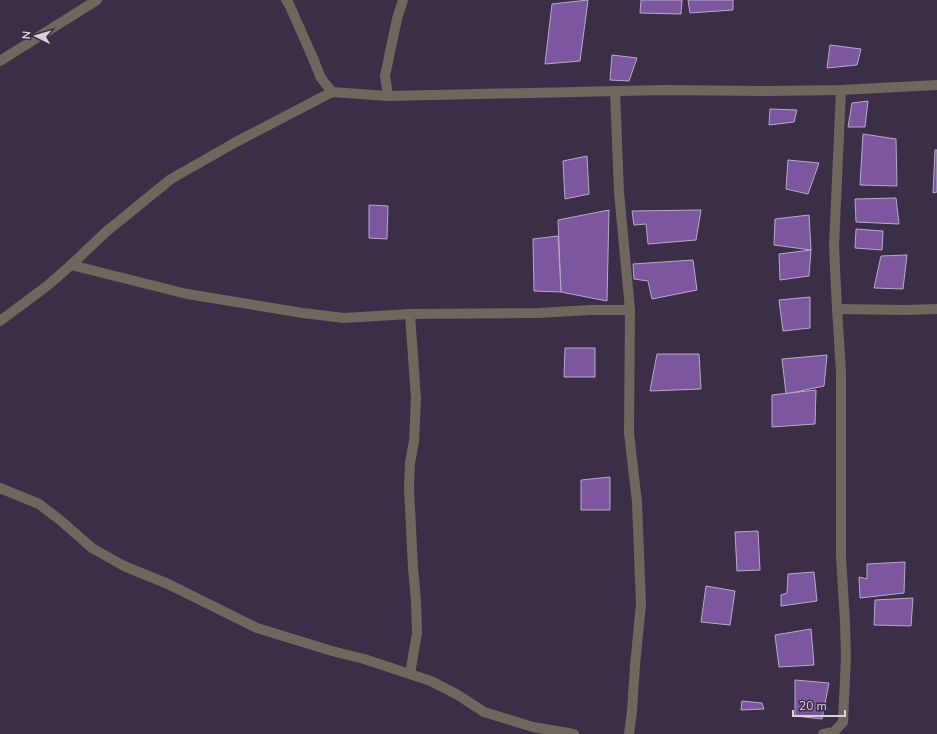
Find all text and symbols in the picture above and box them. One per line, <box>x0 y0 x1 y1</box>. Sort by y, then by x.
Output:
north arrow <box>16 16 56 56</box>
text: N <box>19 30 34 40</box>
scale bar <box>793 692 845 718</box>
text: 20 m <box>799 698 827 714</box>

